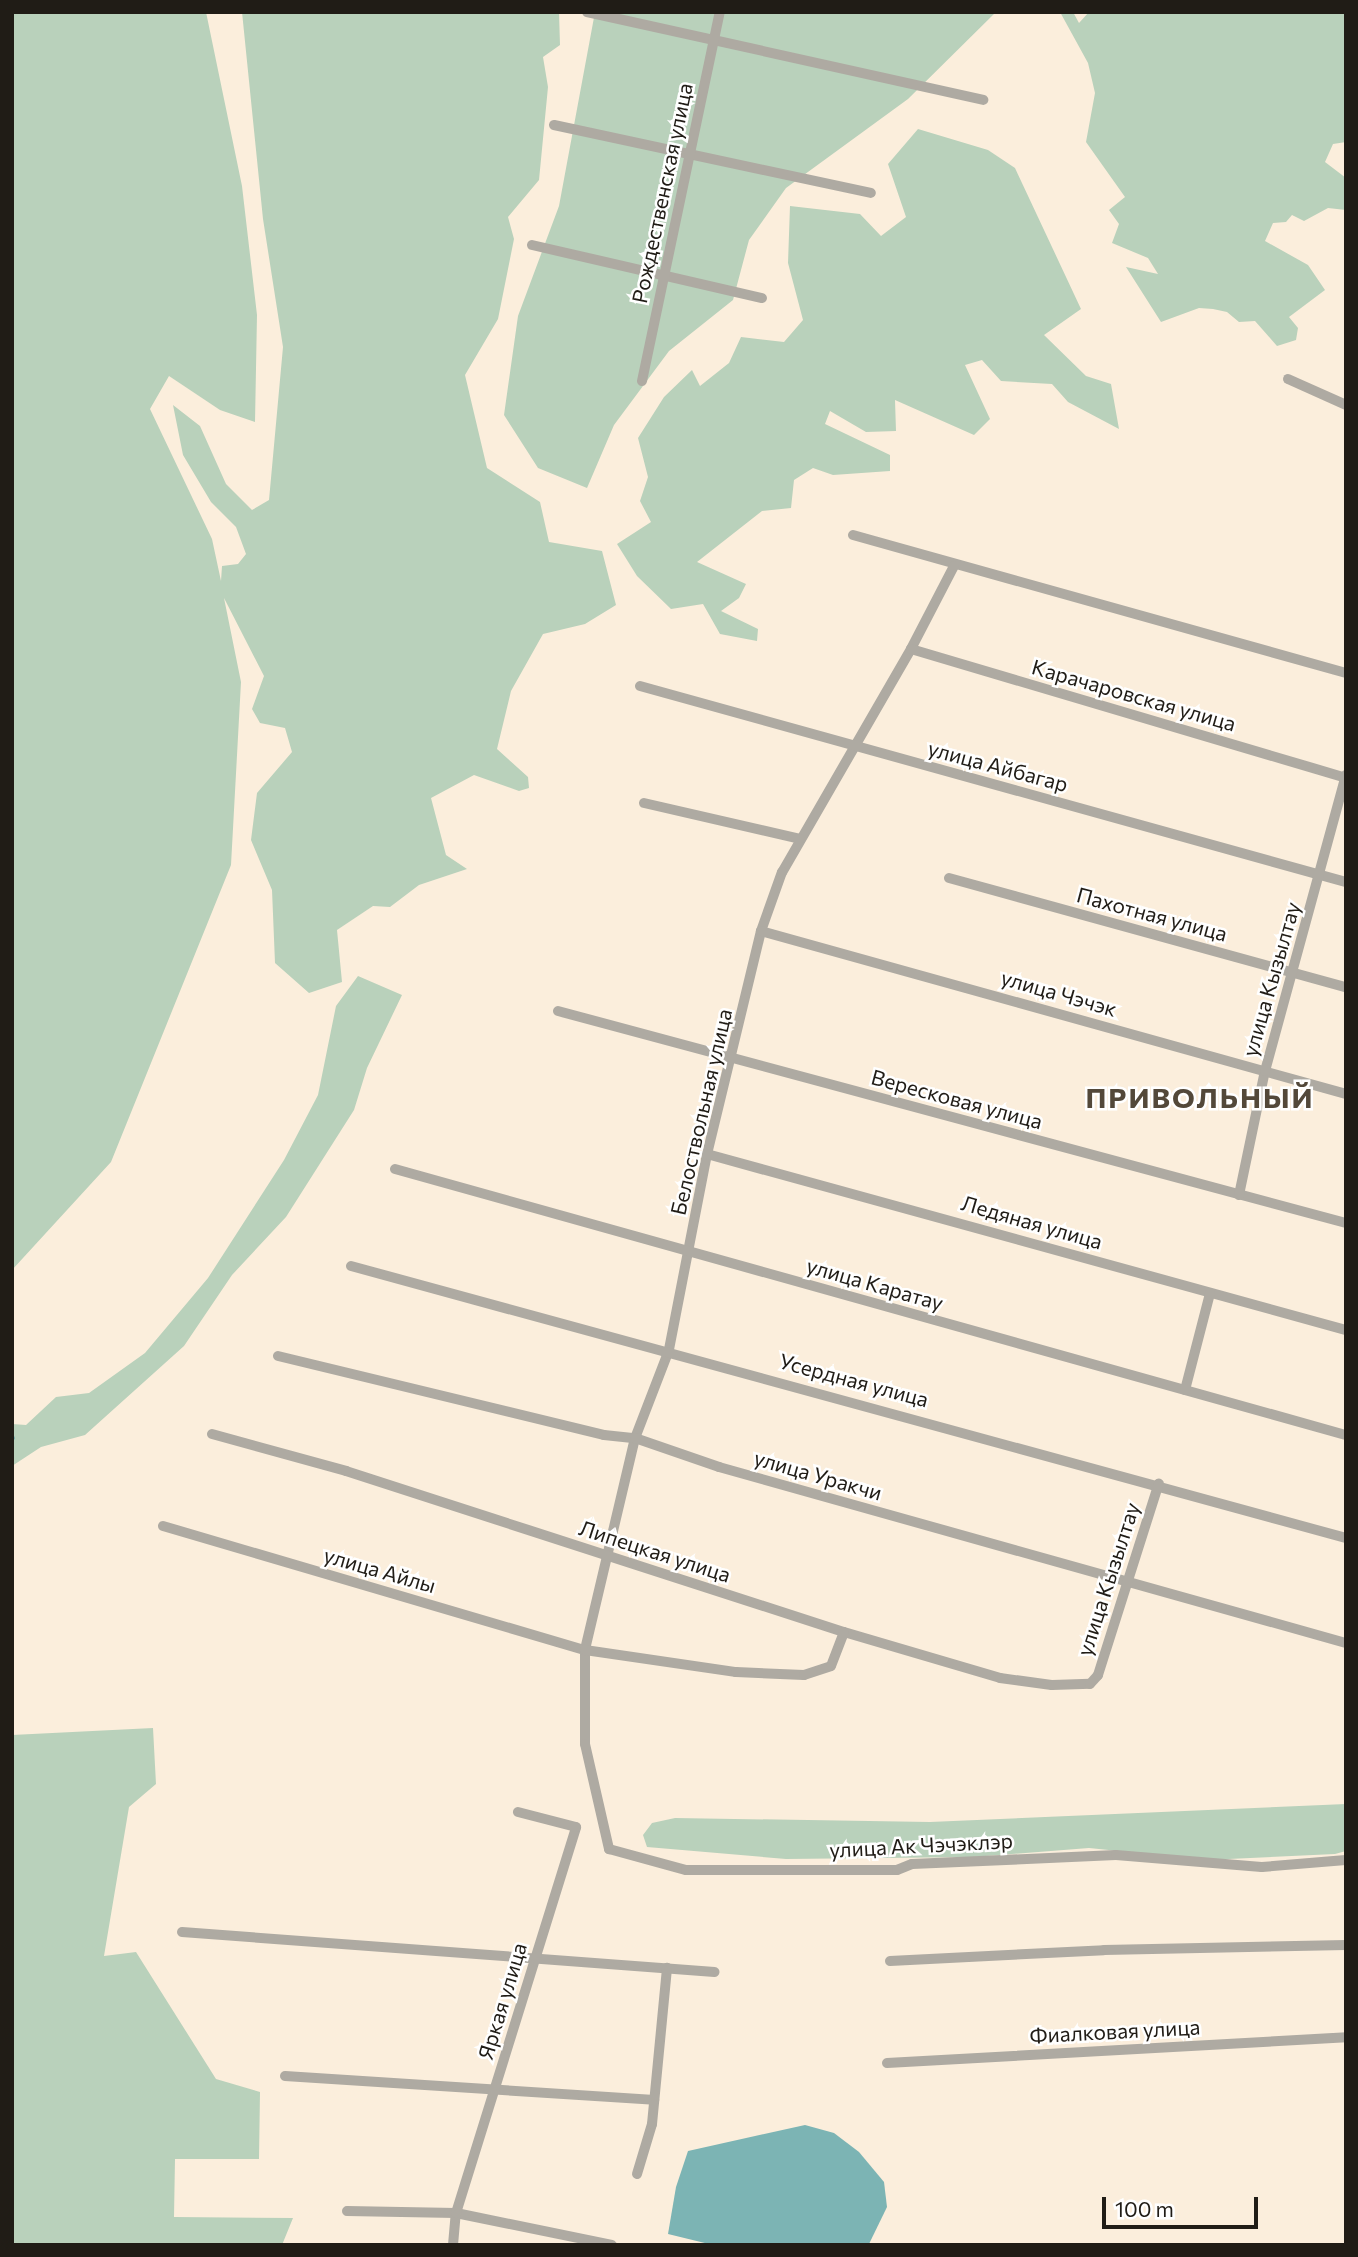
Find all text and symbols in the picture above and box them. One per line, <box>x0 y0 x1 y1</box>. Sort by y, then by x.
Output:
street label: Рождественская улица <box>626 81 698 305</box>
street label: Карачаровская улица <box>1029 654 1239 736</box>
street label: улица Айбагар <box>925 735 1071 797</box>
street label: Пахотная улица <box>1074 882 1230 946</box>
street label: улица Кызылтау <box>1237 899 1305 1059</box>
street label: улица Чэчэк <box>998 964 1120 1022</box>
street label: Белоствольная улица <box>665 1006 737 1218</box>
street label: Вересковая улица <box>869 1064 1045 1134</box>
district label: ПРИВОЛЬНЫЙ <box>1087 1080 1313 1114</box>
street label: Ледяная улица <box>959 1190 1105 1254</box>
street label: улица Каратау <box>804 1252 946 1316</box>
street label: Усердная улица <box>777 1348 931 1412</box>
street label: улица Уракчи <box>751 1445 885 1505</box>
street label: улица Кызылтау <box>1071 1499 1145 1659</box>
street label: Липецкая улица <box>576 1515 734 1587</box>
street label: улица Айлы <box>321 1542 439 1598</box>
street label: улица Ак Чэчэклэр <box>829 1828 1013 1862</box>
street label: Яркая улица <box>472 1939 532 2063</box>
street label: Фиалковая улица <box>1029 2014 1201 2048</box>
scale bar <box>1106 2184 1262 2228</box>
text: 100 m <box>1115 2196 1174 2221</box>

